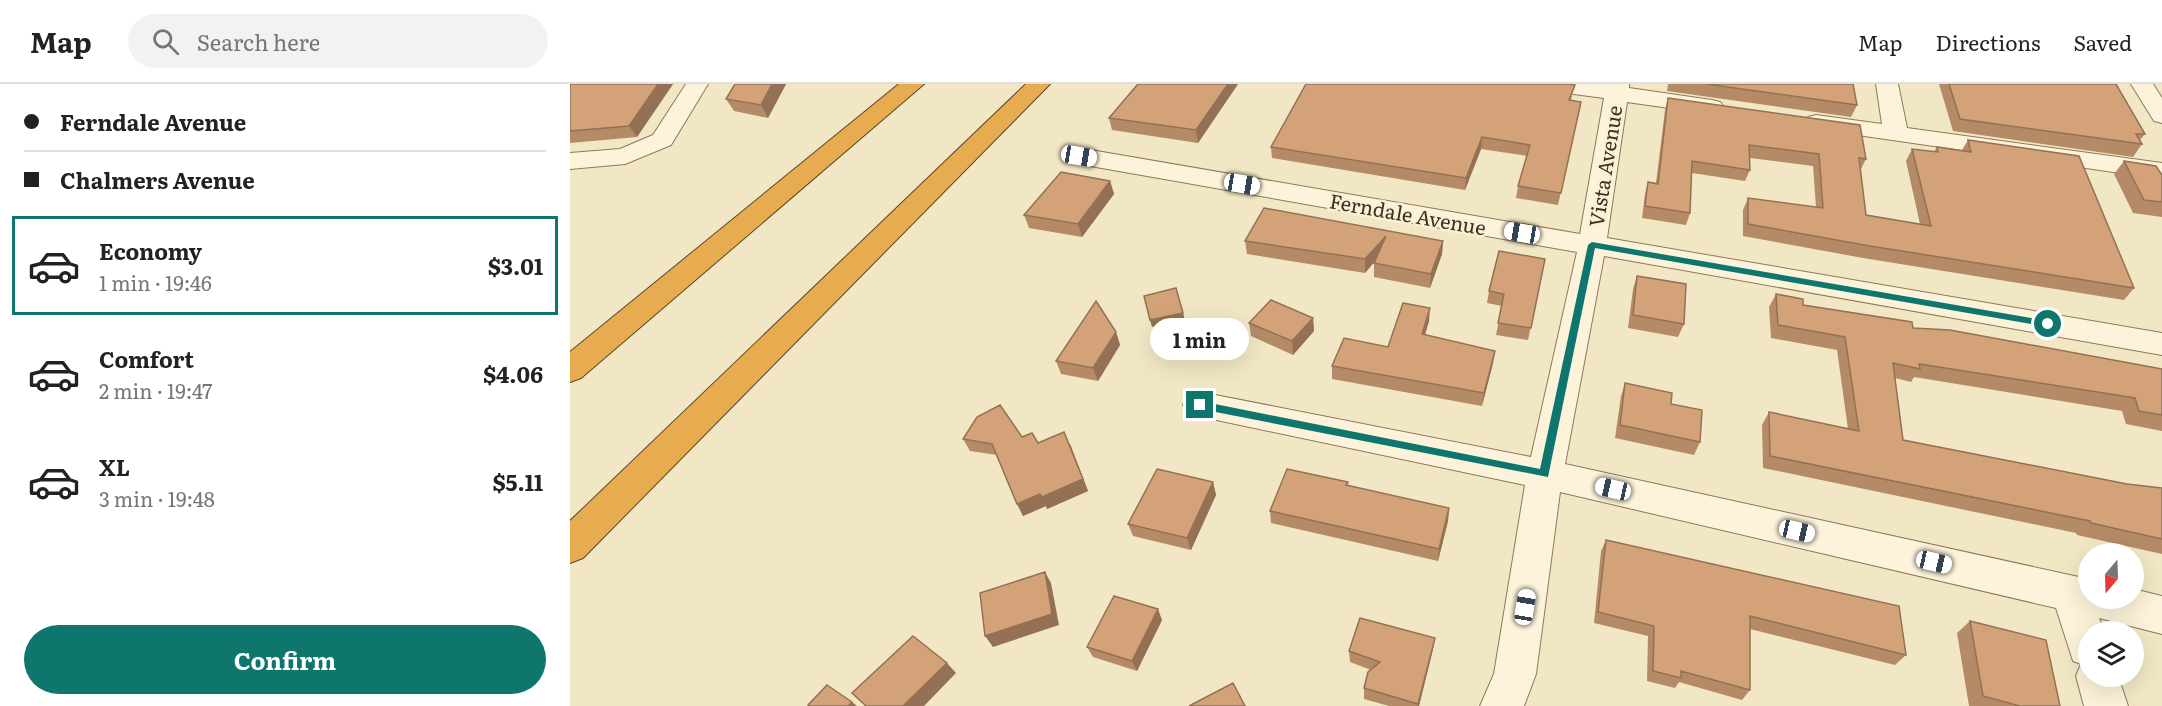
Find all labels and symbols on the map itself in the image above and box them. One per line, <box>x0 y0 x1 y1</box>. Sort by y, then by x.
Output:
street label: Vista Avenue <box>1580 103 1628 229</box>
car <box>1060 144 1098 168</box>
car <box>1223 172 1261 196</box>
street label: Ferndale Avenue <box>1327 184 1489 242</box>
car <box>1503 221 1541 245</box>
route start <box>2034 310 2061 337</box>
callout: 1 min <box>1150 318 1250 360</box>
route end <box>1186 391 1213 418</box>
car <box>1593 476 1633 502</box>
car <box>1777 518 1817 544</box>
north arrow <box>2078 543 2144 609</box>
car <box>1914 549 1954 575</box>
car <box>1513 588 1537 626</box>

